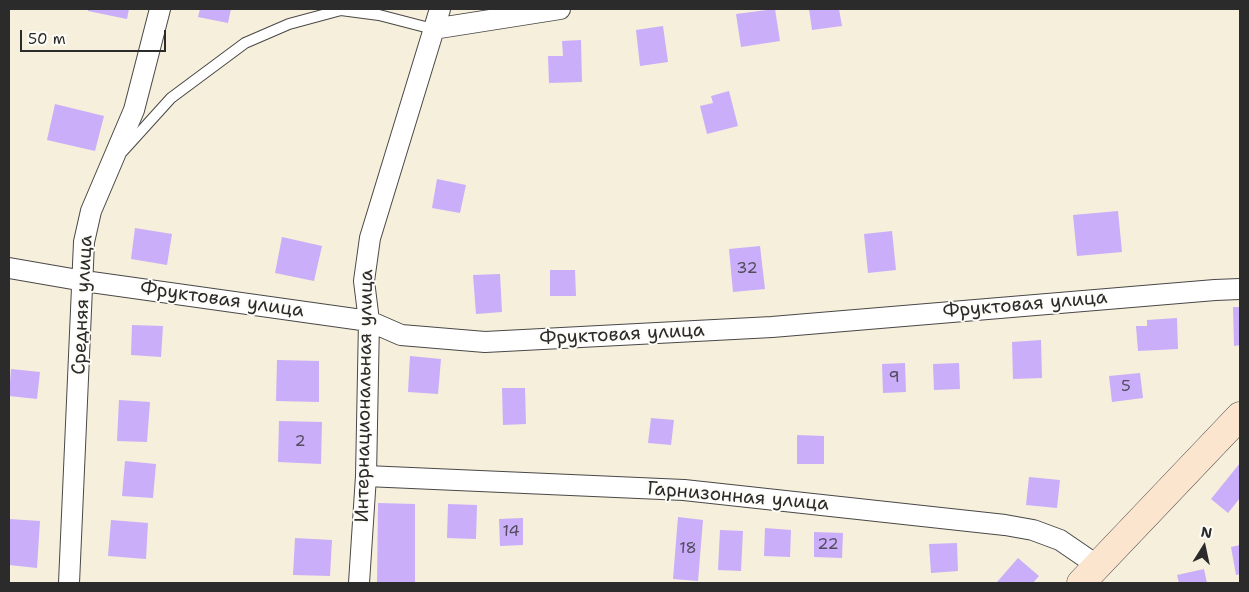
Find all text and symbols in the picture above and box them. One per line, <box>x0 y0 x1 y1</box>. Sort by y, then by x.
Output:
scale bar <box>22 20 169 52</box>
text: 50 m <box>28 29 66 49</box>
street label: Средняя улица <box>68 235 98 375</box>
house number: 32 <box>736 259 758 279</box>
street label: Интернациональная улица <box>351 269 379 523</box>
street label: Фруктовая улица <box>139 277 305 323</box>
street label: Фруктовая улица <box>942 286 1108 324</box>
street label: Фруктовая улица <box>539 319 705 351</box>
house number: 9 <box>888 368 900 388</box>
house number: 5 <box>1121 377 1131 397</box>
house number: 2 <box>294 432 306 452</box>
street label: Гарнизонная улица <box>646 478 830 516</box>
house number: 14 <box>502 522 520 542</box>
north arrow <box>1179 522 1229 572</box>
text: N <box>1200 522 1214 542</box>
house number: 22 <box>817 535 839 555</box>
house number: 18 <box>679 539 697 559</box>

